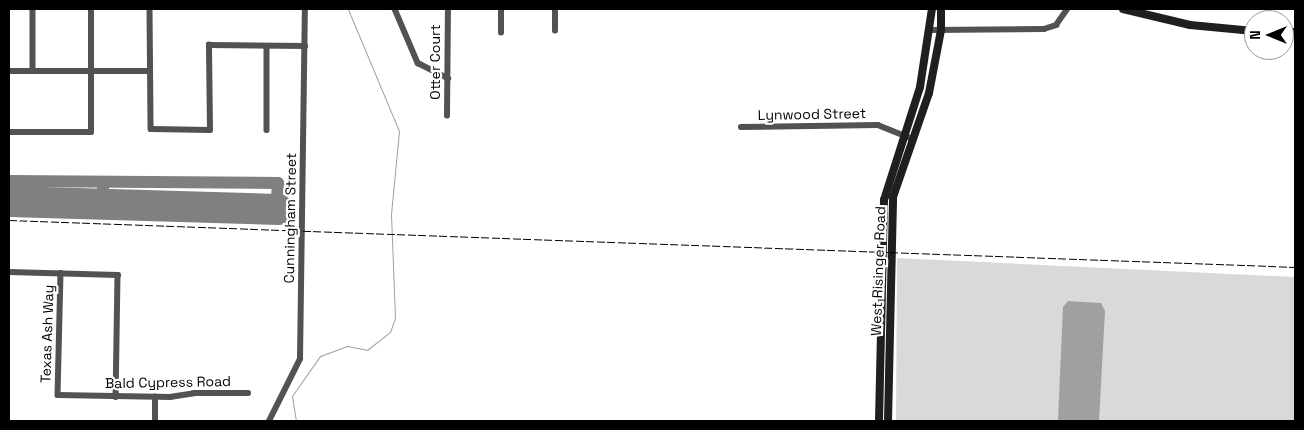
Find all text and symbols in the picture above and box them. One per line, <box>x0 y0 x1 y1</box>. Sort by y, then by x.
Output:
north arrow <box>1244 10 1294 60</box>
street label: Otter Court <box>427 24 443 100</box>
text: N <box>1246 30 1264 40</box>
street label: Lynwood Street <box>758 105 866 123</box>
street label: Cunningham Street <box>280 152 300 284</box>
street label: West Risinger Road <box>867 206 889 336</box>
street label: Texas Ash Way <box>37 284 57 384</box>
street label: Bald Cypress Road <box>105 373 231 391</box>

